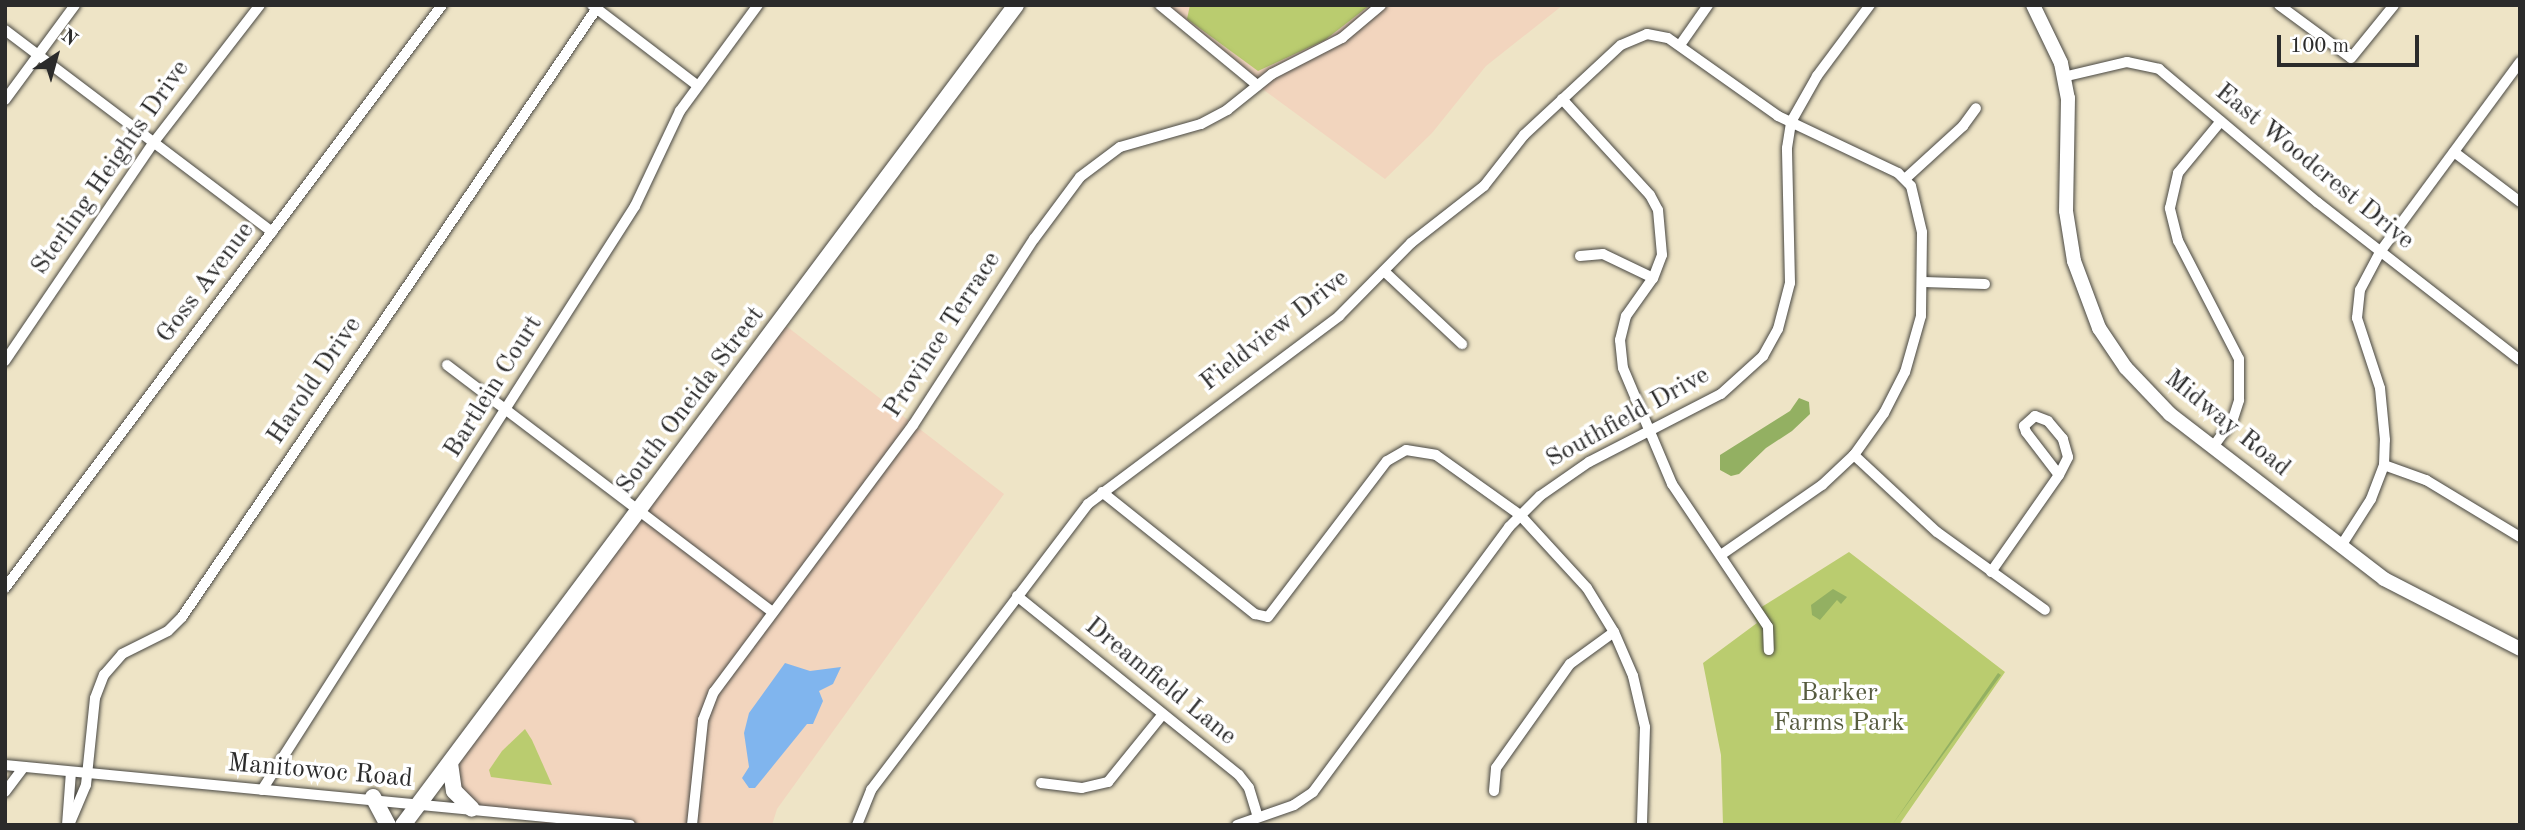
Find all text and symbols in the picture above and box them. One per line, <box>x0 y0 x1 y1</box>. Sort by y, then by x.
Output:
north arrow <box>21 21 91 91</box>
scale bar <box>2280 21 2422 65</box>
text: N <box>57 27 80 51</box>
text: 100 m <box>2290 36 2349 57</box>
street label: Sterling Heights Drive <box>25 55 197 281</box>
street label: East Woodcrest Drive <box>2208 77 2420 257</box>
street label: Goss Avenue <box>150 216 262 350</box>
street label: Province Terrace <box>878 246 1008 424</box>
street label: Fieldview Drive <box>1195 263 1355 399</box>
street label: South Oneida Street <box>610 301 772 501</box>
street label: Bartlein Court <box>438 310 550 464</box>
street label: Harold Drive <box>261 311 369 451</box>
street label: Southfield Drive <box>1541 360 1715 476</box>
street label: Midway Road <box>2158 364 2296 484</box>
street label: Dreamfield Lane <box>1078 611 1242 753</box>
park label: Barker Farms Park <box>1773 678 1905 740</box>
street label: Manitowoc Road <box>226 748 414 796</box>

